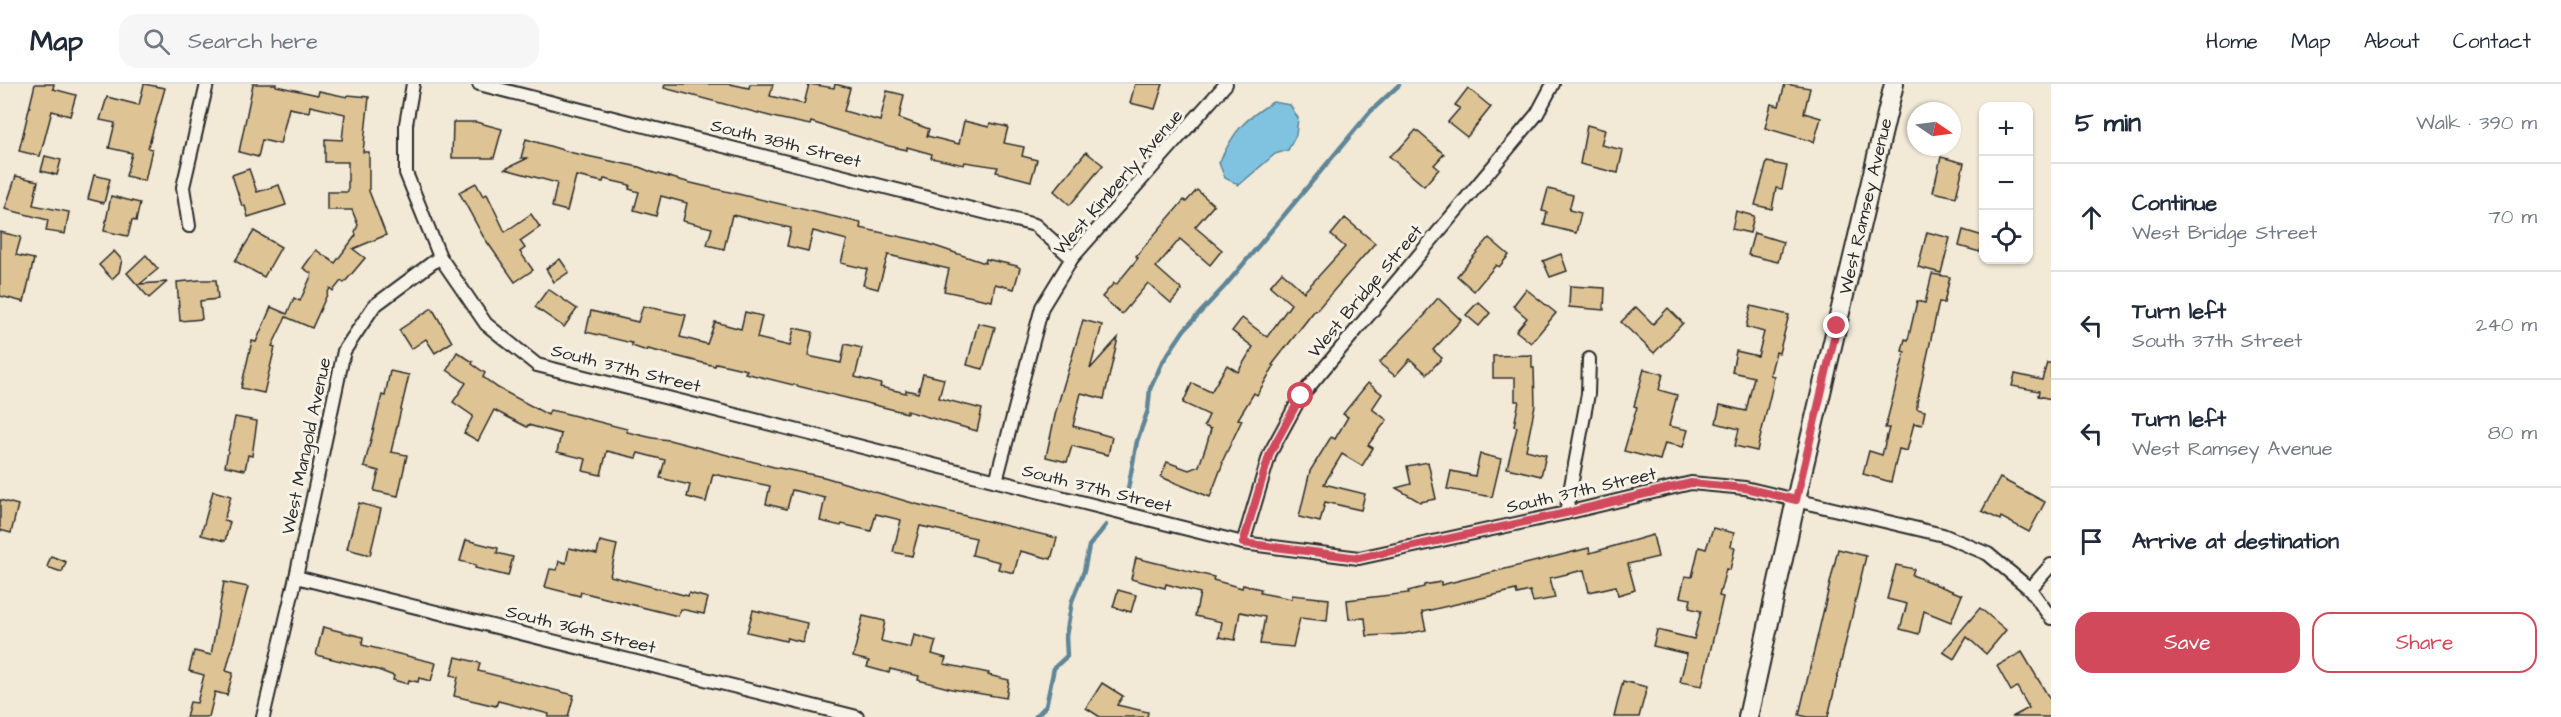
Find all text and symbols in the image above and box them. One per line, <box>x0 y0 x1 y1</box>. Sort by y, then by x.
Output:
search box <box>119 14 539 68</box>
text: Map <box>30 22 83 61</box>
icon: search <box>140 25 173 58</box>
text: Search here <box>188 26 318 57</box>
text: Home <box>2206 27 2258 56</box>
text: Map <box>2291 27 2331 56</box>
text: About <box>2364 27 2420 56</box>
text: Contact <box>2453 27 2531 56</box>
north arrow <box>1907 102 1961 156</box>
map controls <box>1979 102 2033 264</box>
button: + <box>1979 102 2033 156</box>
street label: West Kimberly Avenue <box>1048 104 1190 261</box>
text: 5 min <box>2075 105 2141 141</box>
text: Walk · 390 m <box>2416 109 2537 137</box>
street label: South 38th Street <box>708 113 864 174</box>
street label: West Ramsey Avenue <box>1833 115 1899 297</box>
button: − <box>1979 156 2033 210</box>
text: Continue <box>2132 188 2217 219</box>
icon: ahead <box>2075 201 2108 234</box>
text: 70 m <box>2489 203 2537 231</box>
button: locate <box>1979 210 2033 264</box>
street label: West Bridge Street <box>1302 219 1430 364</box>
text: West Bridge Street <box>2132 219 2317 247</box>
text: Turn left <box>2132 296 2226 327</box>
icon: left <box>2075 309 2108 342</box>
text: 240 m <box>2476 311 2537 339</box>
route end <box>1823 312 1849 338</box>
text: South 37th Street <box>2132 327 2302 355</box>
street label: South 37th Street <box>548 338 704 399</box>
street label: West Mangold Avenue <box>276 355 339 537</box>
route start <box>1287 382 1313 408</box>
text: Turn left <box>2132 404 2226 435</box>
icon: left <box>2075 417 2108 450</box>
text: 80 m <box>2488 419 2537 447</box>
text: West Ramsey Avenue <box>2132 435 2333 463</box>
street label: South 37th Street <box>1019 458 1175 519</box>
street label: South 37th Street <box>1504 461 1659 520</box>
icon: arrive <box>2075 525 2108 558</box>
text: Arrive at destination <box>2132 526 2339 557</box>
street label: South 36th Street <box>503 599 659 660</box>
button: Save <box>2075 612 2300 673</box>
button: Share <box>2312 612 2537 673</box>

